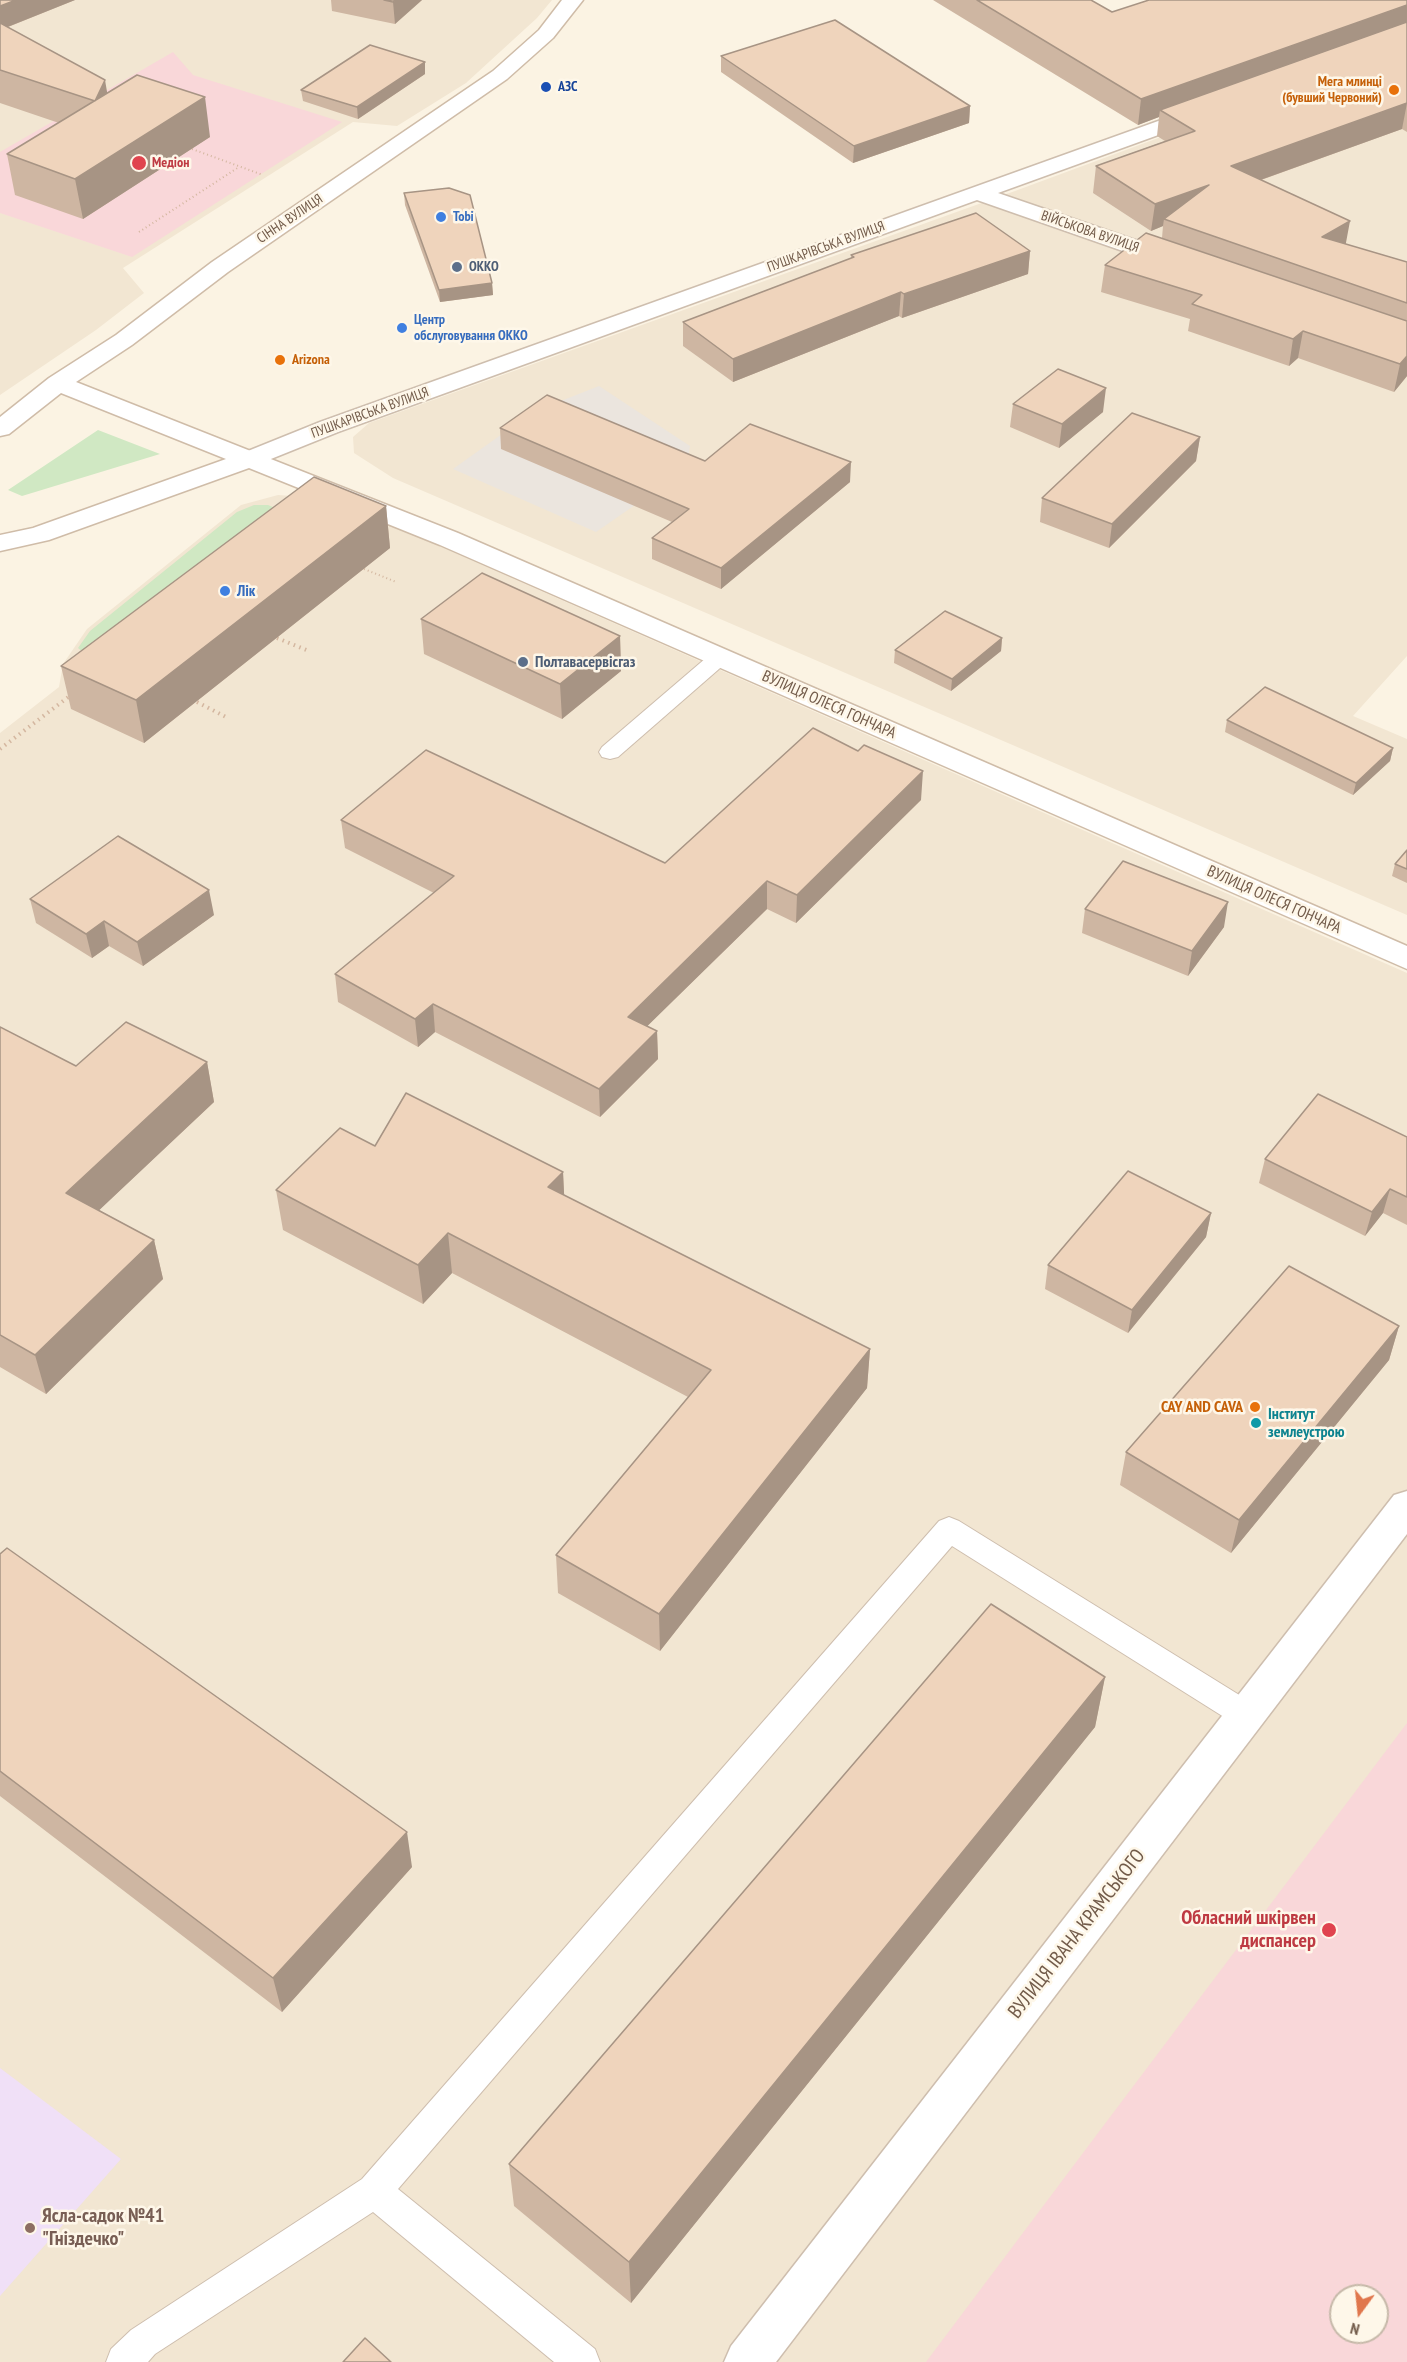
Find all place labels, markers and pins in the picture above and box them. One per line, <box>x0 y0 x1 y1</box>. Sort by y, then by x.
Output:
place label: Мега млинці (бувший Червоний) <box>1282 74 1382 106</box>
place label: АЗС <box>558 79 578 95</box>
marker: АЗС <box>539 80 553 94</box>
marker: Мега млинці (бувший Червоний) <box>1387 83 1401 97</box>
marker: Медіон <box>130 154 148 172</box>
place label: Медіон <box>152 155 189 171</box>
place label: Tobi <box>453 209 474 225</box>
marker: Tobi <box>434 210 448 224</box>
place label: ОККО <box>469 259 499 275</box>
marker: ОККО <box>450 260 464 274</box>
place label: Центр обслуговування ОККО <box>414 312 528 344</box>
marker: Центр обслуговування ОККО <box>395 321 409 335</box>
place label: Arizona <box>292 352 330 368</box>
marker: Arizona <box>273 353 287 367</box>
place label: Лік <box>237 581 255 601</box>
marker: Лік <box>218 584 232 598</box>
place label: Полтавасервісгаз <box>535 652 635 672</box>
marker: Полтавасервісгаз <box>516 655 530 669</box>
place label: CAY AND CAVA <box>1161 1397 1243 1417</box>
marker: CAY AND CAVA <box>1248 1400 1262 1414</box>
place label: Інститут землеустрою <box>1268 1404 1344 1442</box>
marker: Інститут землеустрою <box>1249 1416 1263 1430</box>
place label: Обласний шкірвен диспансер <box>1181 1906 1316 1953</box>
marker: Обласний шкірвен диспансер <box>1320 1921 1338 1939</box>
place label: Ясла-садок №41 "Гніздечко" <box>42 2204 164 2251</box>
marker: Ясла-садок №41 "Гніздечко" <box>23 2221 37 2235</box>

